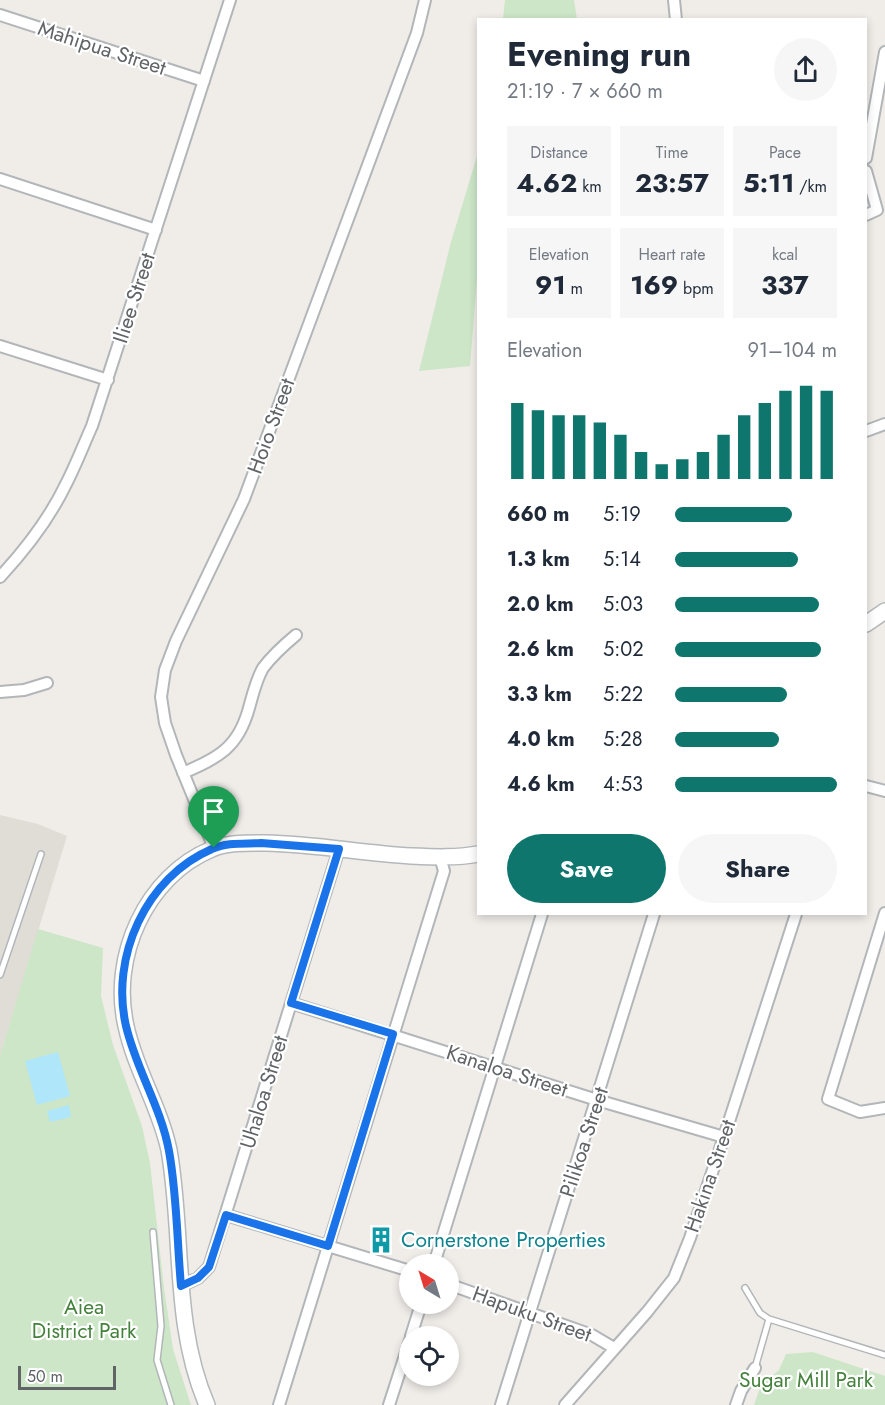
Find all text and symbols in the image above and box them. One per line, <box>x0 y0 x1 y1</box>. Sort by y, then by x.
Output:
street label: Mahipua Street <box>34 13 170 83</box>
text: Evening run <box>507 31 691 78</box>
button: share <box>774 38 837 101</box>
text: 21:19 · 7 × 660 m <box>507 77 663 106</box>
text: Distance <box>530 141 588 164</box>
text: Time <box>656 141 688 164</box>
text: Pace <box>769 141 801 164</box>
text: 4.62 <box>516 164 577 202</box>
text: 23:57 <box>635 164 709 202</box>
text: 5:11 <box>743 164 795 202</box>
text: km <box>577 175 602 198</box>
text: /km <box>795 175 827 198</box>
text: Elevation <box>529 243 589 266</box>
text: Heart rate <box>639 243 705 266</box>
text: kcal <box>772 243 798 266</box>
street label: Iliee Street <box>105 249 163 347</box>
text: 91 <box>535 266 566 304</box>
text: 169 <box>630 266 678 304</box>
text: 337 <box>761 266 809 304</box>
text: m <box>566 277 583 300</box>
text: bpm <box>678 277 714 300</box>
text: Elevation <box>507 336 582 365</box>
text: 91–104 m <box>747 336 837 365</box>
street label: Hoio Street <box>240 374 302 478</box>
text: 660 m <box>507 500 569 529</box>
text: 5:19 <box>603 500 641 529</box>
text: 1.3 km <box>507 545 570 574</box>
text: 5:14 <box>603 545 641 574</box>
text: 2.0 km <box>507 590 574 619</box>
text: 5:03 <box>603 590 643 619</box>
text: 2.6 km <box>507 635 574 664</box>
text: 5:02 <box>603 635 644 664</box>
text: 3.3 km <box>507 680 572 709</box>
text: 5:22 <box>603 680 643 709</box>
text: 4.0 km <box>507 725 575 754</box>
text: 5:28 <box>603 725 643 754</box>
text: 4.6 km <box>507 770 575 799</box>
text: 4:53 <box>603 770 643 799</box>
pin <box>188 786 239 848</box>
icon: arrive <box>197 795 230 828</box>
button: Save <box>507 834 666 903</box>
button: Share <box>678 834 837 903</box>
street label: Uhaloa Street <box>233 1032 295 1152</box>
street label: Kanaloa Street <box>442 1037 572 1105</box>
street label: Pilikoa Street <box>552 1083 616 1201</box>
street label: Hakina Street <box>677 1116 743 1236</box>
building icon: Cornerstone Properties <box>366 1225 396 1255</box>
place label: Cornerstone Properties <box>401 1225 605 1255</box>
north arrow <box>399 1254 459 1314</box>
map controls <box>399 1254 459 1386</box>
street label: Hapuku Street <box>468 1279 596 1349</box>
park label: Aiea District Park <box>32 1292 137 1346</box>
button: locate <box>399 1326 459 1386</box>
scale bar <box>18 1363 116 1390</box>
text: 50 m <box>27 1365 63 1388</box>
park label: Sugar Mill Park <box>739 1365 874 1395</box>

